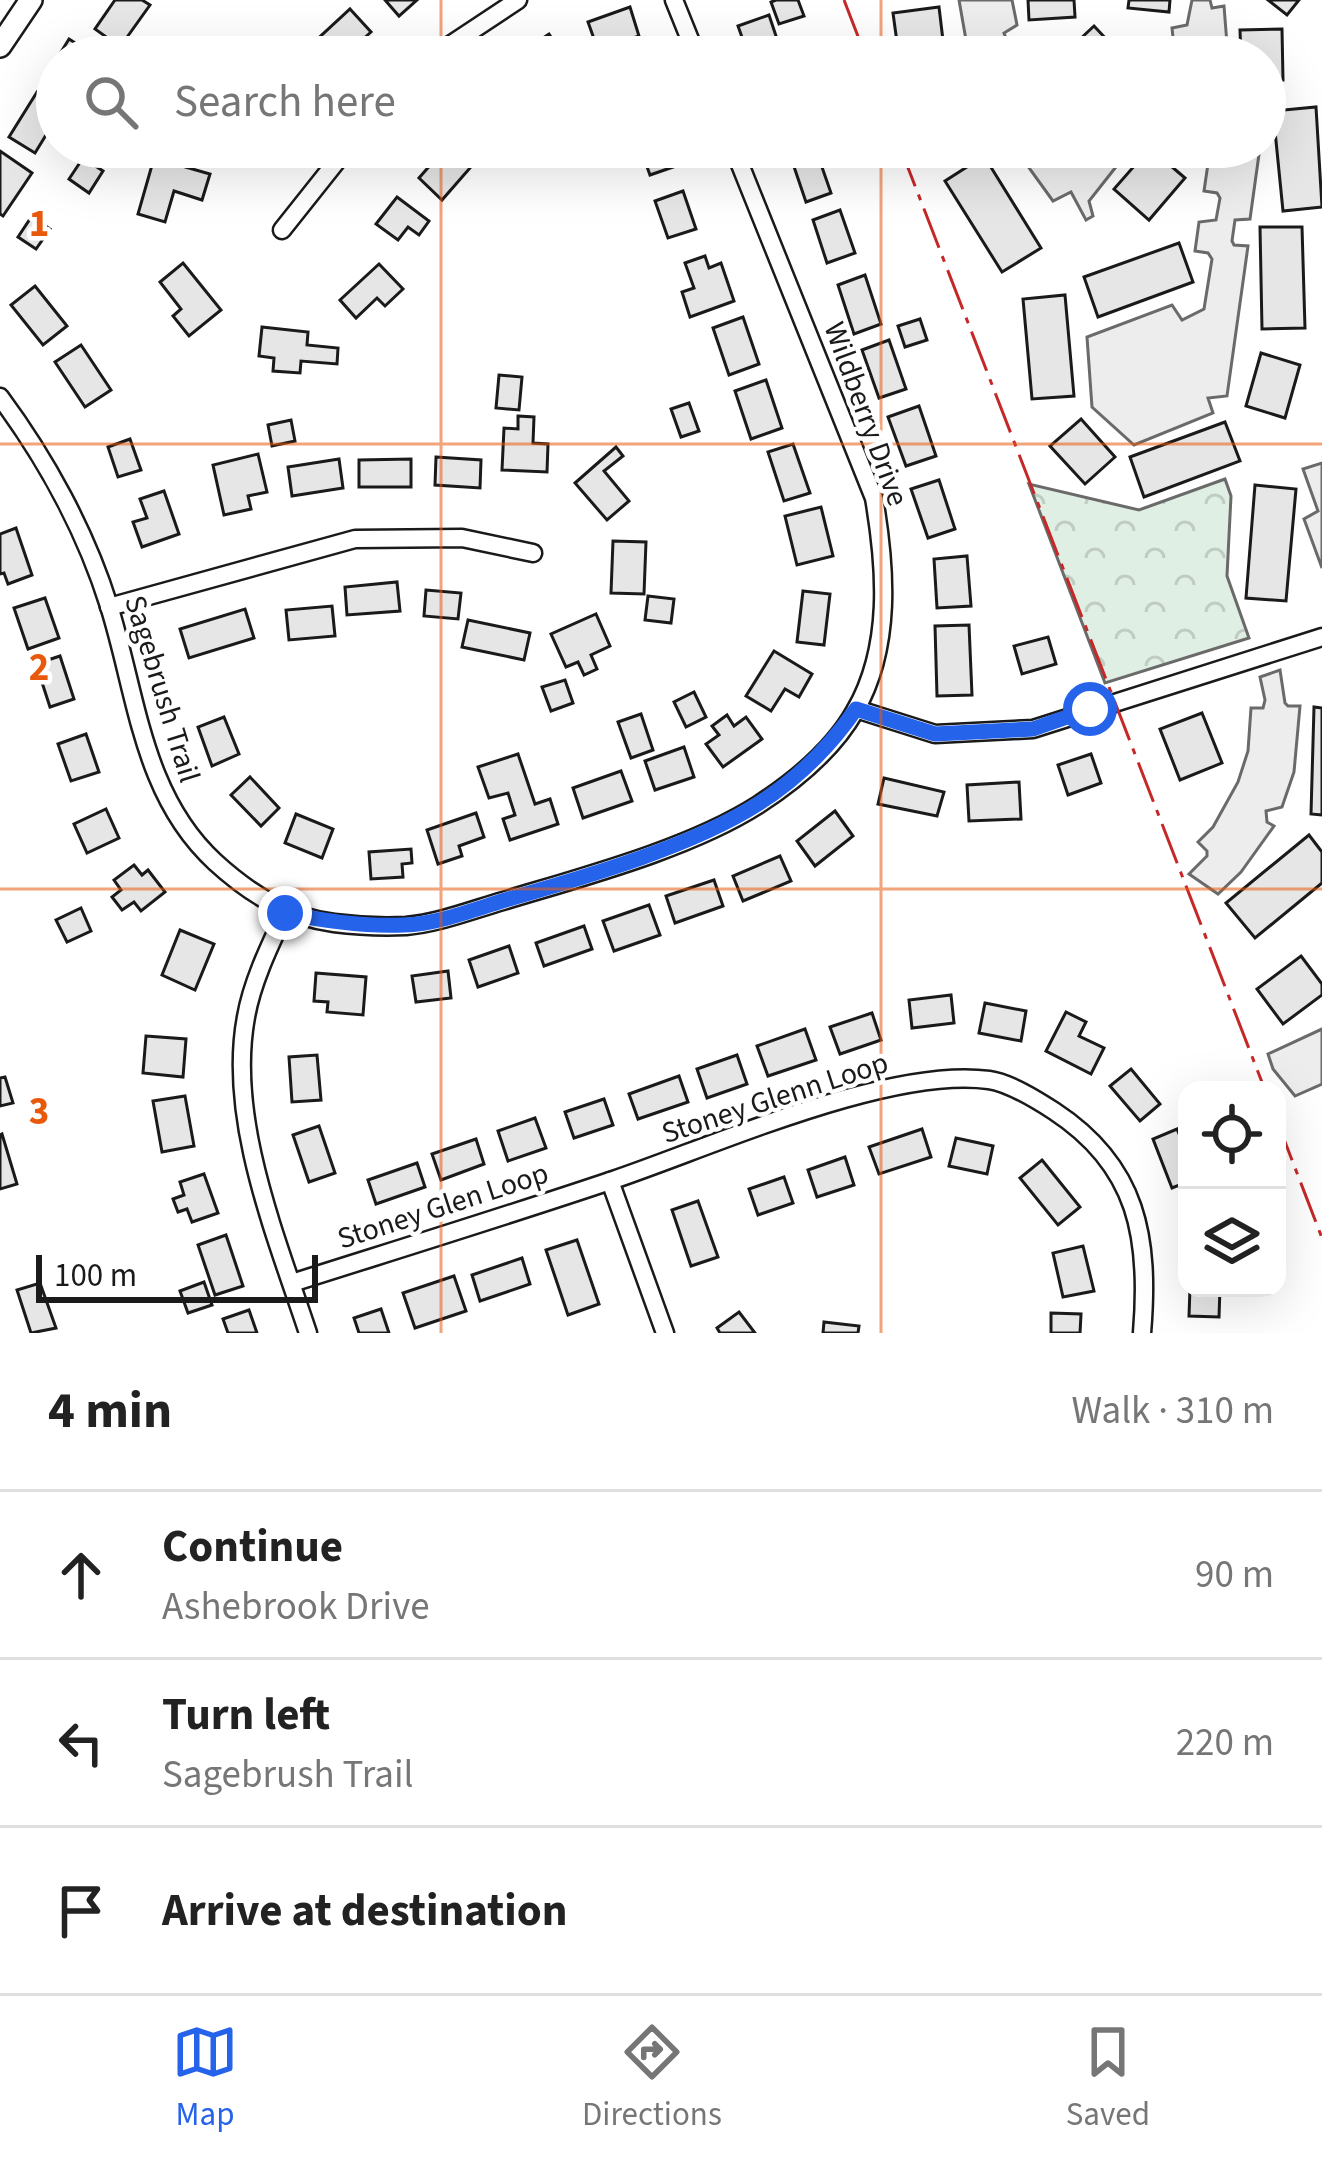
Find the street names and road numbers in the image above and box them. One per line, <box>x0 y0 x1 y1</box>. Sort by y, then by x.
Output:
street label: Wildberry Drive <box>813 316 919 512</box>
street label: Sagebrush Trail <box>113 590 211 788</box>
street label: Stoney Glenn Loop <box>656 1041 894 1155</box>
street label: Stoney Glen Loop <box>332 1152 554 1260</box>

